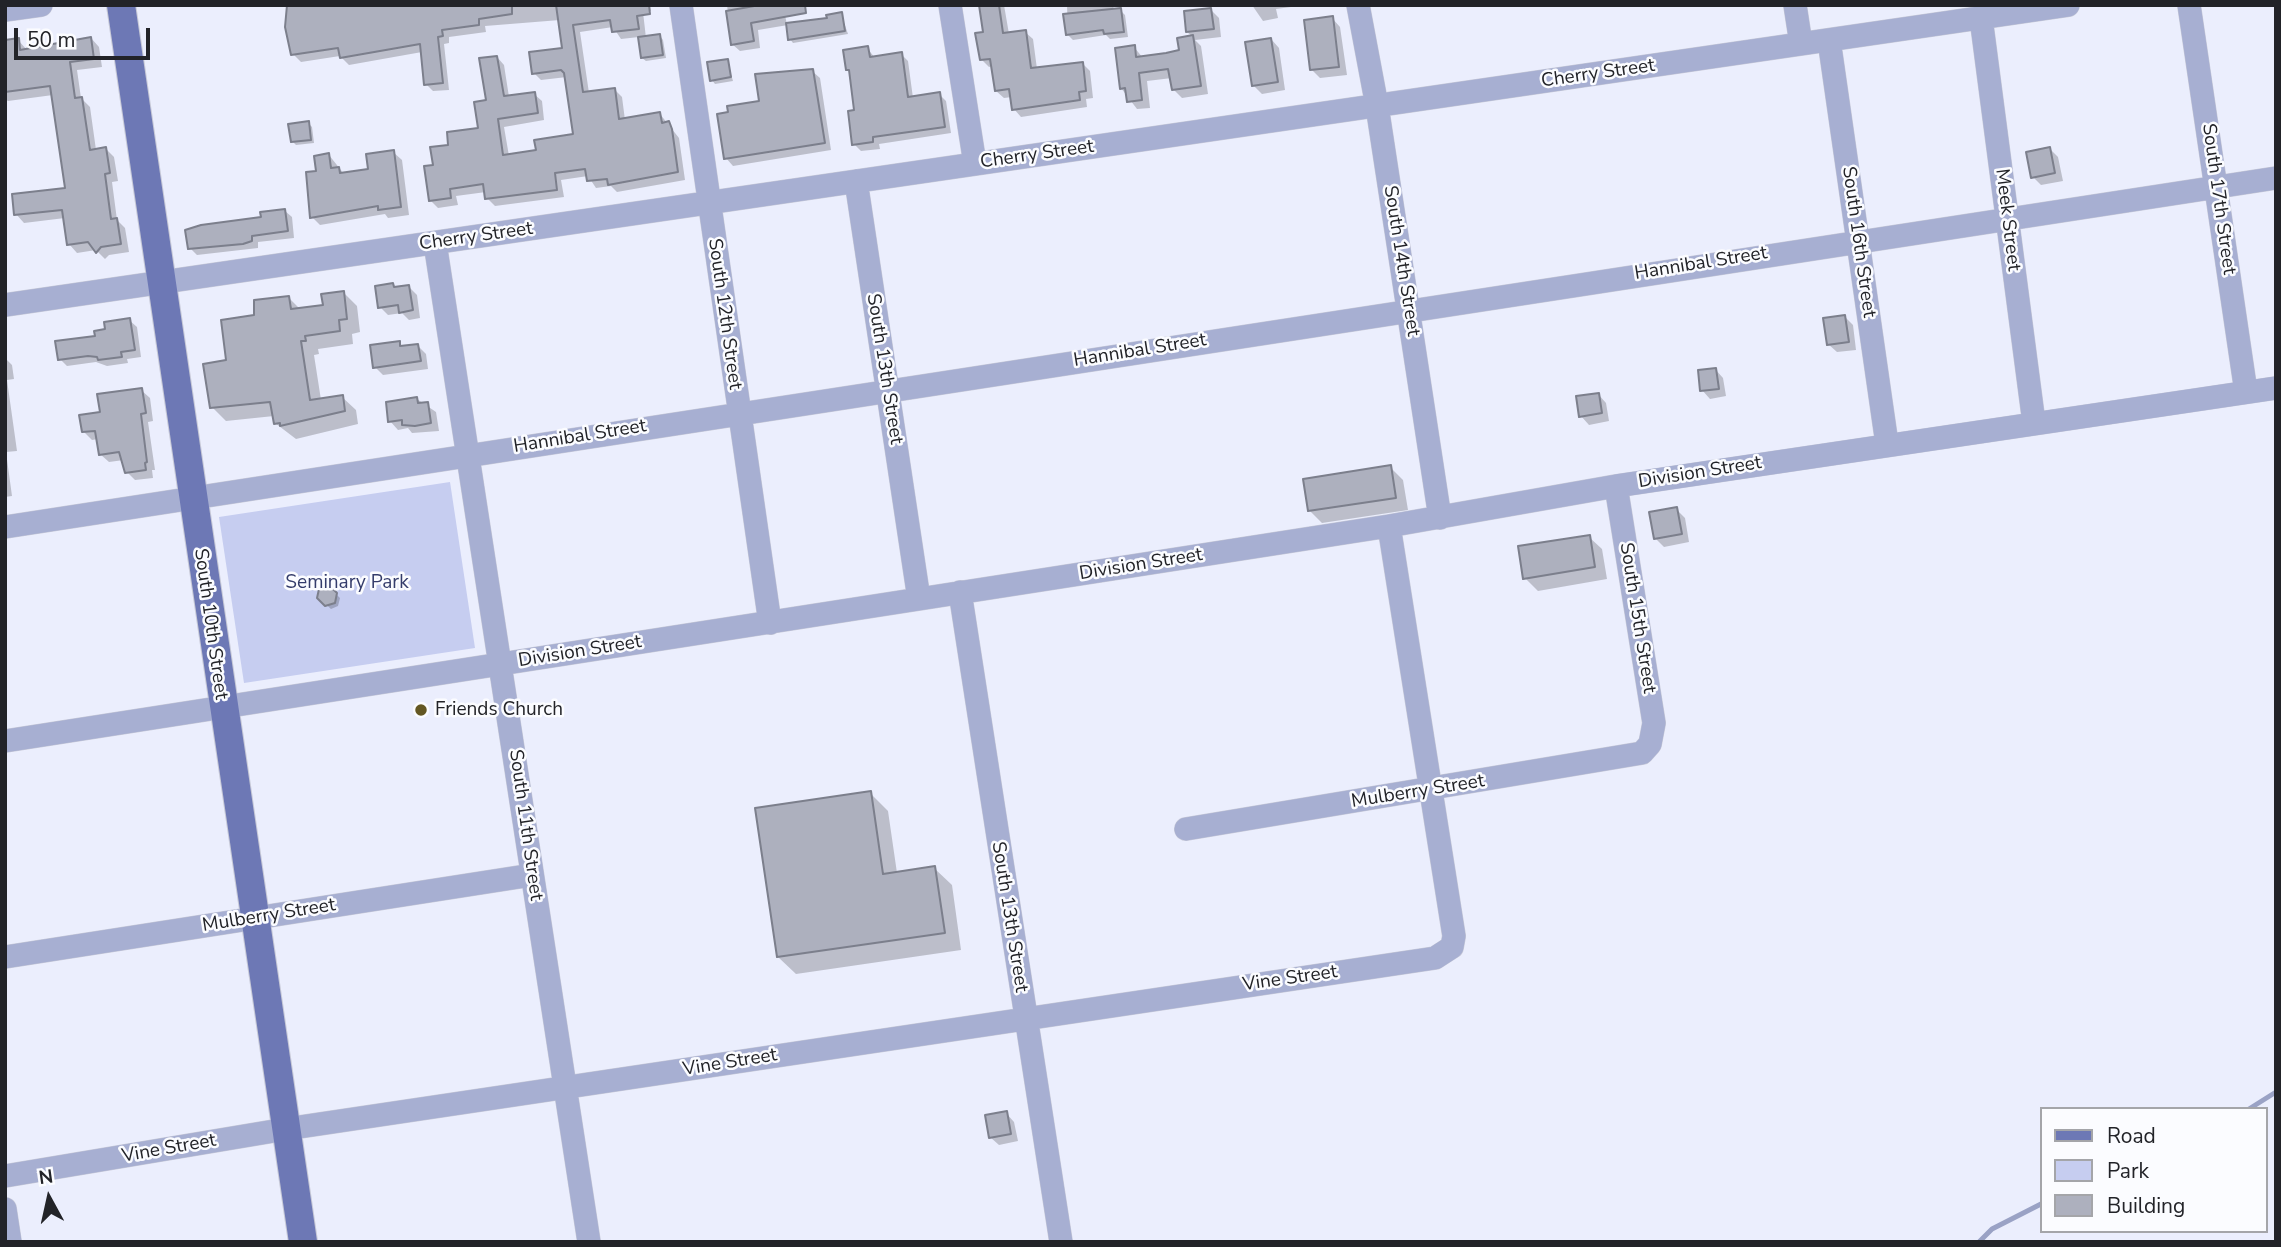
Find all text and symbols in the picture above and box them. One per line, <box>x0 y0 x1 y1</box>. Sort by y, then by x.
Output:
scale bar <box>18 14 154 58</box>
text: 50 m <box>27 26 76 54</box>
street label: Cherry Street <box>1540 55 1656 93</box>
street label: South 17th Street <box>2196 122 2240 276</box>
street label: Cherry Street <box>979 136 1095 174</box>
street label: South 16th Street <box>1836 165 1880 319</box>
street label: Meek Street <box>1989 168 2025 272</box>
street label: South 14th Street <box>1378 184 1424 338</box>
street label: Cherry Street <box>418 218 534 256</box>
street label: South 12th Street <box>702 237 746 391</box>
street label: Hannibal Street <box>1633 242 1769 286</box>
street label: South 13th Street <box>861 292 907 446</box>
street label: Hannibal Street <box>1072 329 1208 373</box>
street label: Hannibal Street <box>512 415 648 459</box>
street label: Division Street <box>1637 452 1763 494</box>
street label: South 15th Street <box>1614 541 1660 695</box>
street label: Division Street <box>1078 544 1204 586</box>
street label: South 10th Street <box>188 547 232 701</box>
park label: Seminary Park <box>285 572 409 594</box>
street label: Division Street <box>517 631 643 673</box>
place label: Friends Church <box>435 699 563 721</box>
marker: Friends Church <box>413 702 429 718</box>
street label: South 11th Street <box>503 748 547 902</box>
street label: Mulberry Street <box>1350 770 1486 814</box>
street label: South 13th Street <box>986 840 1032 994</box>
street label: Mulberry Street <box>201 894 337 938</box>
street label: Vine Street <box>1241 961 1339 997</box>
street label: Vine Street <box>681 1044 779 1082</box>
legend <box>2039 1107 2267 1233</box>
text: Road <box>2107 1122 2156 1150</box>
street label: Vine Street <box>120 1130 218 1168</box>
text: Park <box>2107 1157 2149 1185</box>
north arrow <box>14 1163 84 1233</box>
text: N <box>37 1163 55 1191</box>
text: Building <box>2107 1192 2185 1220</box>

